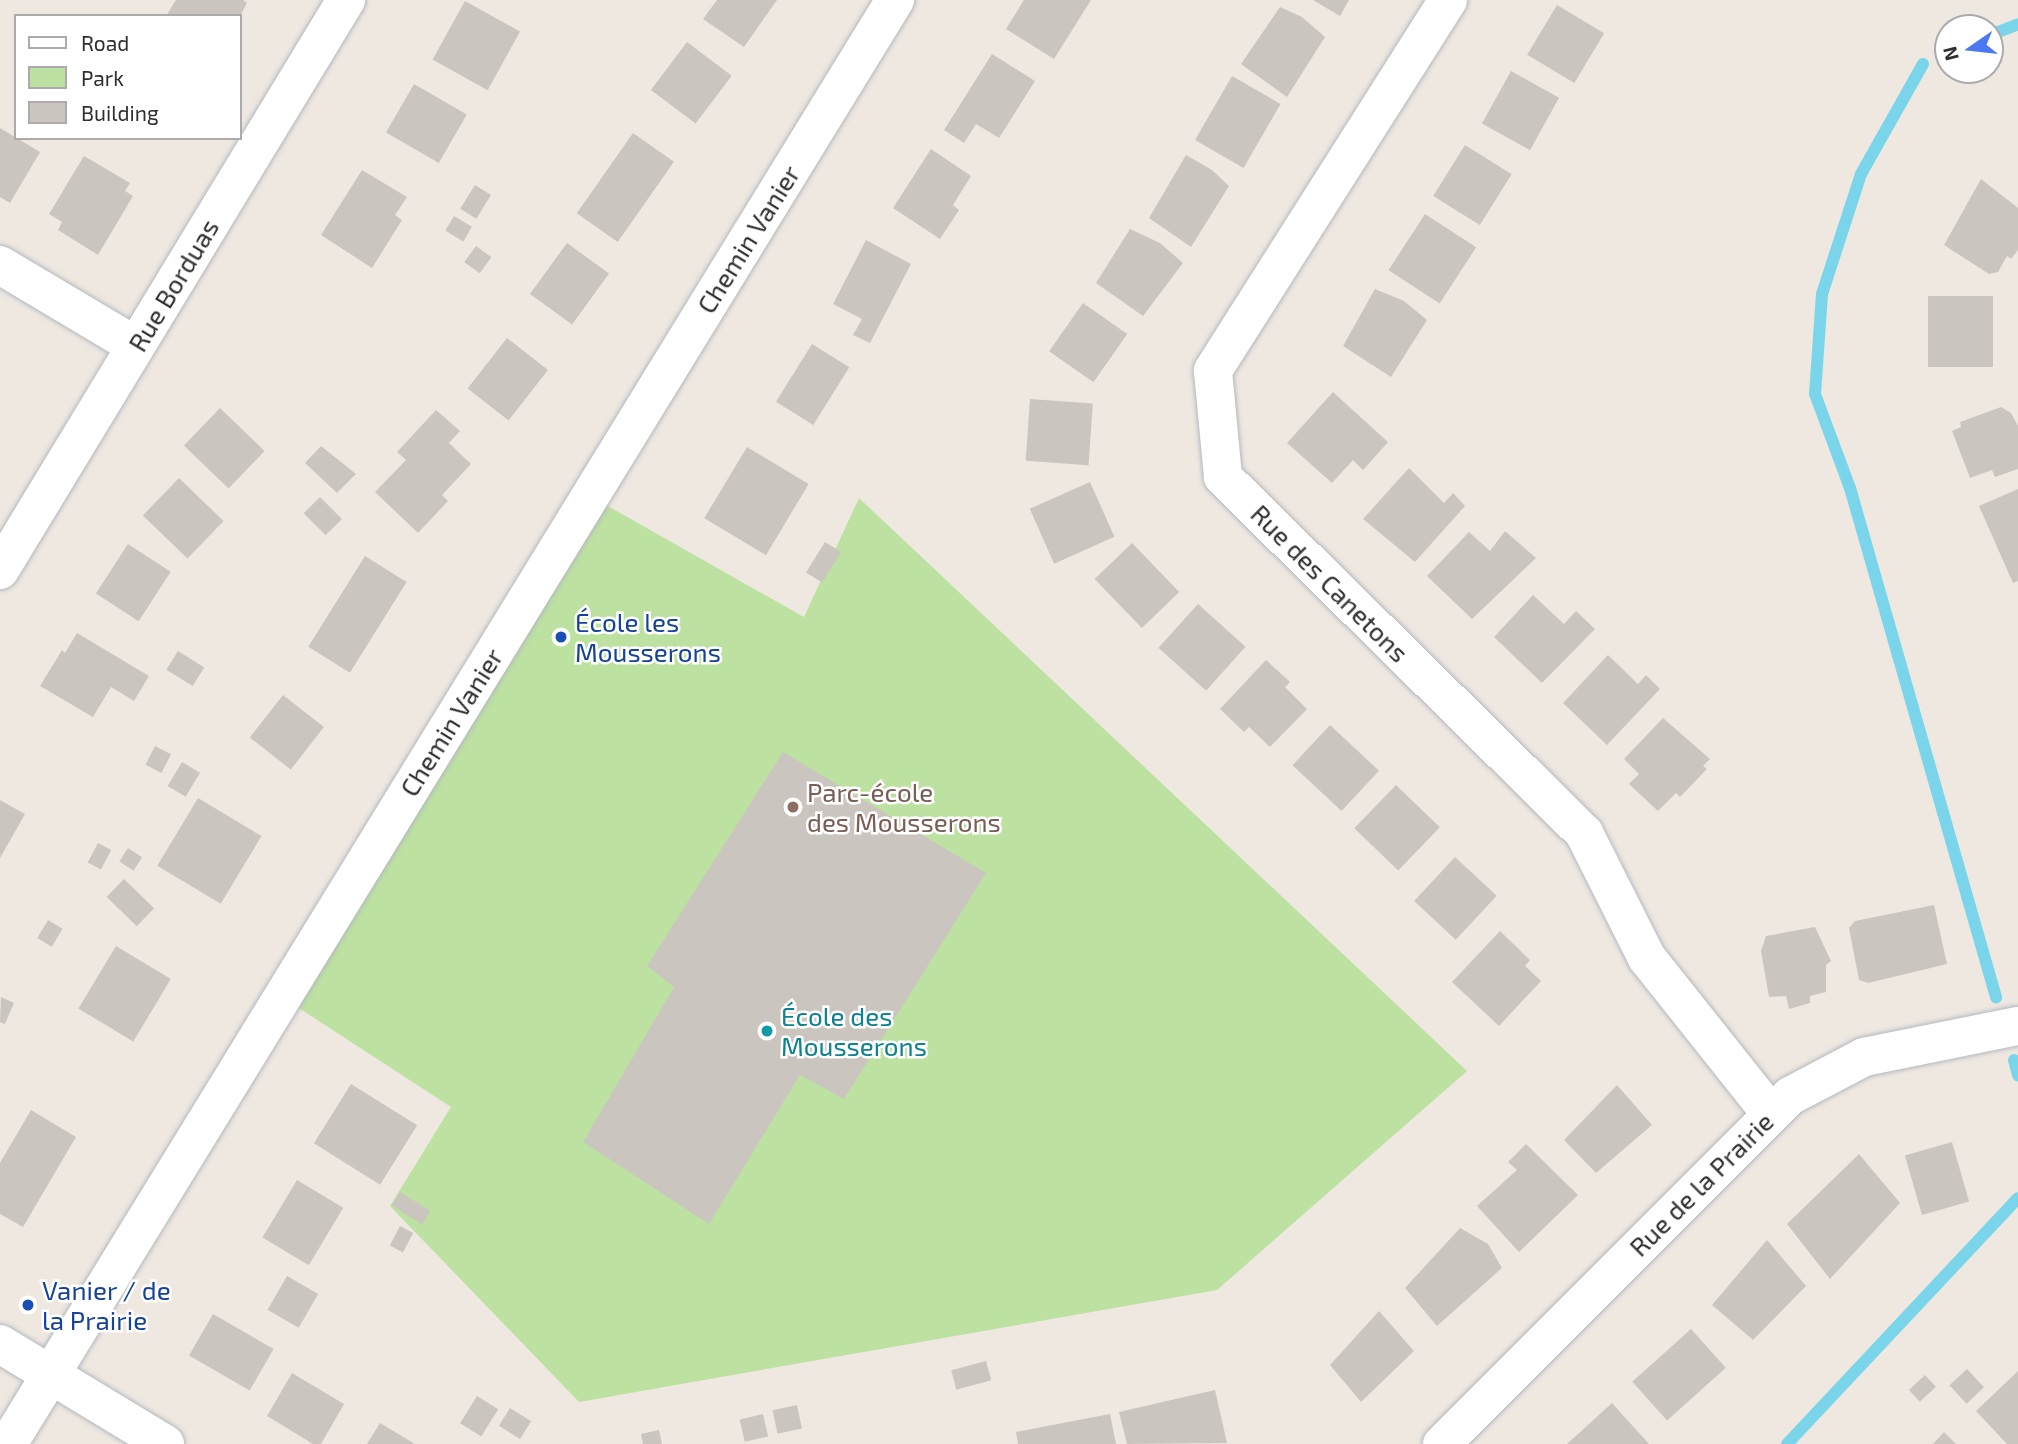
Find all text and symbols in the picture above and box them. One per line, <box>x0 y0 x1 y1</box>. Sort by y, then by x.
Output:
legend <box>14 14 242 140</box>
north arrow <box>1934 14 2004 84</box>
text: Road <box>81 30 129 55</box>
text: N <box>1937 44 1963 63</box>
text: Park <box>81 65 124 90</box>
text: Building <box>81 100 159 125</box>
street label: Chemin Vanier <box>690 159 806 319</box>
street label: Rue Borduas <box>121 213 225 357</box>
street label: Rue des Canetons <box>1245 498 1415 668</box>
place label: École les Mousserons <box>575 606 721 668</box>
marker: École les Mousserons <box>553 629 569 645</box>
street label: Chemin Vanier <box>393 642 509 802</box>
place label: Parc-école des Mousserons <box>807 776 1001 838</box>
marker: Parc-école des Mousserons <box>785 799 801 815</box>
place label: École des Mousserons <box>781 1000 927 1062</box>
marker: École des Mousserons <box>759 1023 775 1039</box>
street label: Rue de la Prairie <box>1623 1106 1779 1262</box>
place label: Vanier / de la Prairie <box>42 1274 171 1336</box>
marker: Vanier / de la Prairie <box>20 1297 36 1313</box>

